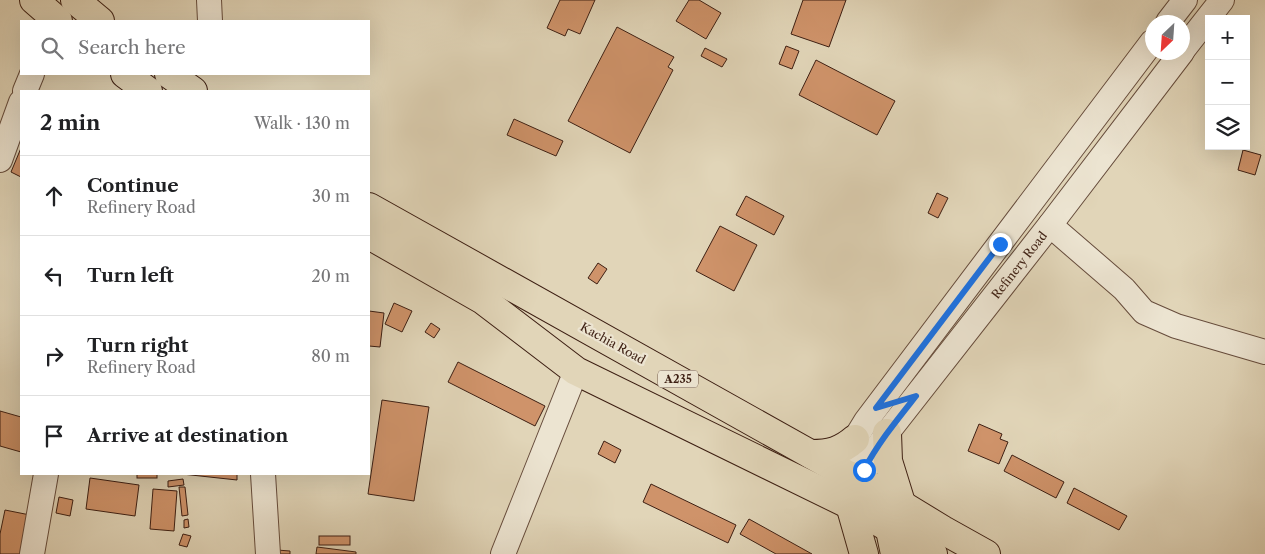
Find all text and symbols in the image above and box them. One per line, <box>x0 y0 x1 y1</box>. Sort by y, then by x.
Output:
north arrow <box>1145 15 1190 60</box>
map controls <box>1205 15 1250 150</box>
button: + <box>1205 15 1250 60</box>
search box <box>20 20 370 75</box>
icon: search <box>38 34 66 62</box>
text: Search here <box>78 36 186 59</box>
button: − <box>1205 60 1250 105</box>
button: layers <box>1205 105 1250 150</box>
text: 2 min <box>40 110 100 135</box>
text: Walk · 130 m <box>254 113 350 133</box>
text: Continue <box>87 174 179 197</box>
icon: ahead <box>40 182 68 210</box>
text: 30 m <box>312 186 350 206</box>
text: Refinery Road <box>87 197 196 217</box>
street label: Refinery Road <box>988 228 1050 302</box>
route end <box>989 233 1012 256</box>
icon: left <box>40 262 68 290</box>
text: Turn left <box>87 264 174 287</box>
text: 20 m <box>311 266 350 286</box>
street label: Kachia Road <box>578 319 649 367</box>
text: Turn right <box>87 334 188 357</box>
icon: right <box>40 342 68 370</box>
text: 80 m <box>311 346 350 366</box>
text: Refinery Road <box>87 357 196 377</box>
road number: A235 <box>658 370 698 388</box>
icon: arrive <box>40 422 68 450</box>
text: Arrive at destination <box>87 424 288 447</box>
route start <box>853 459 876 482</box>

